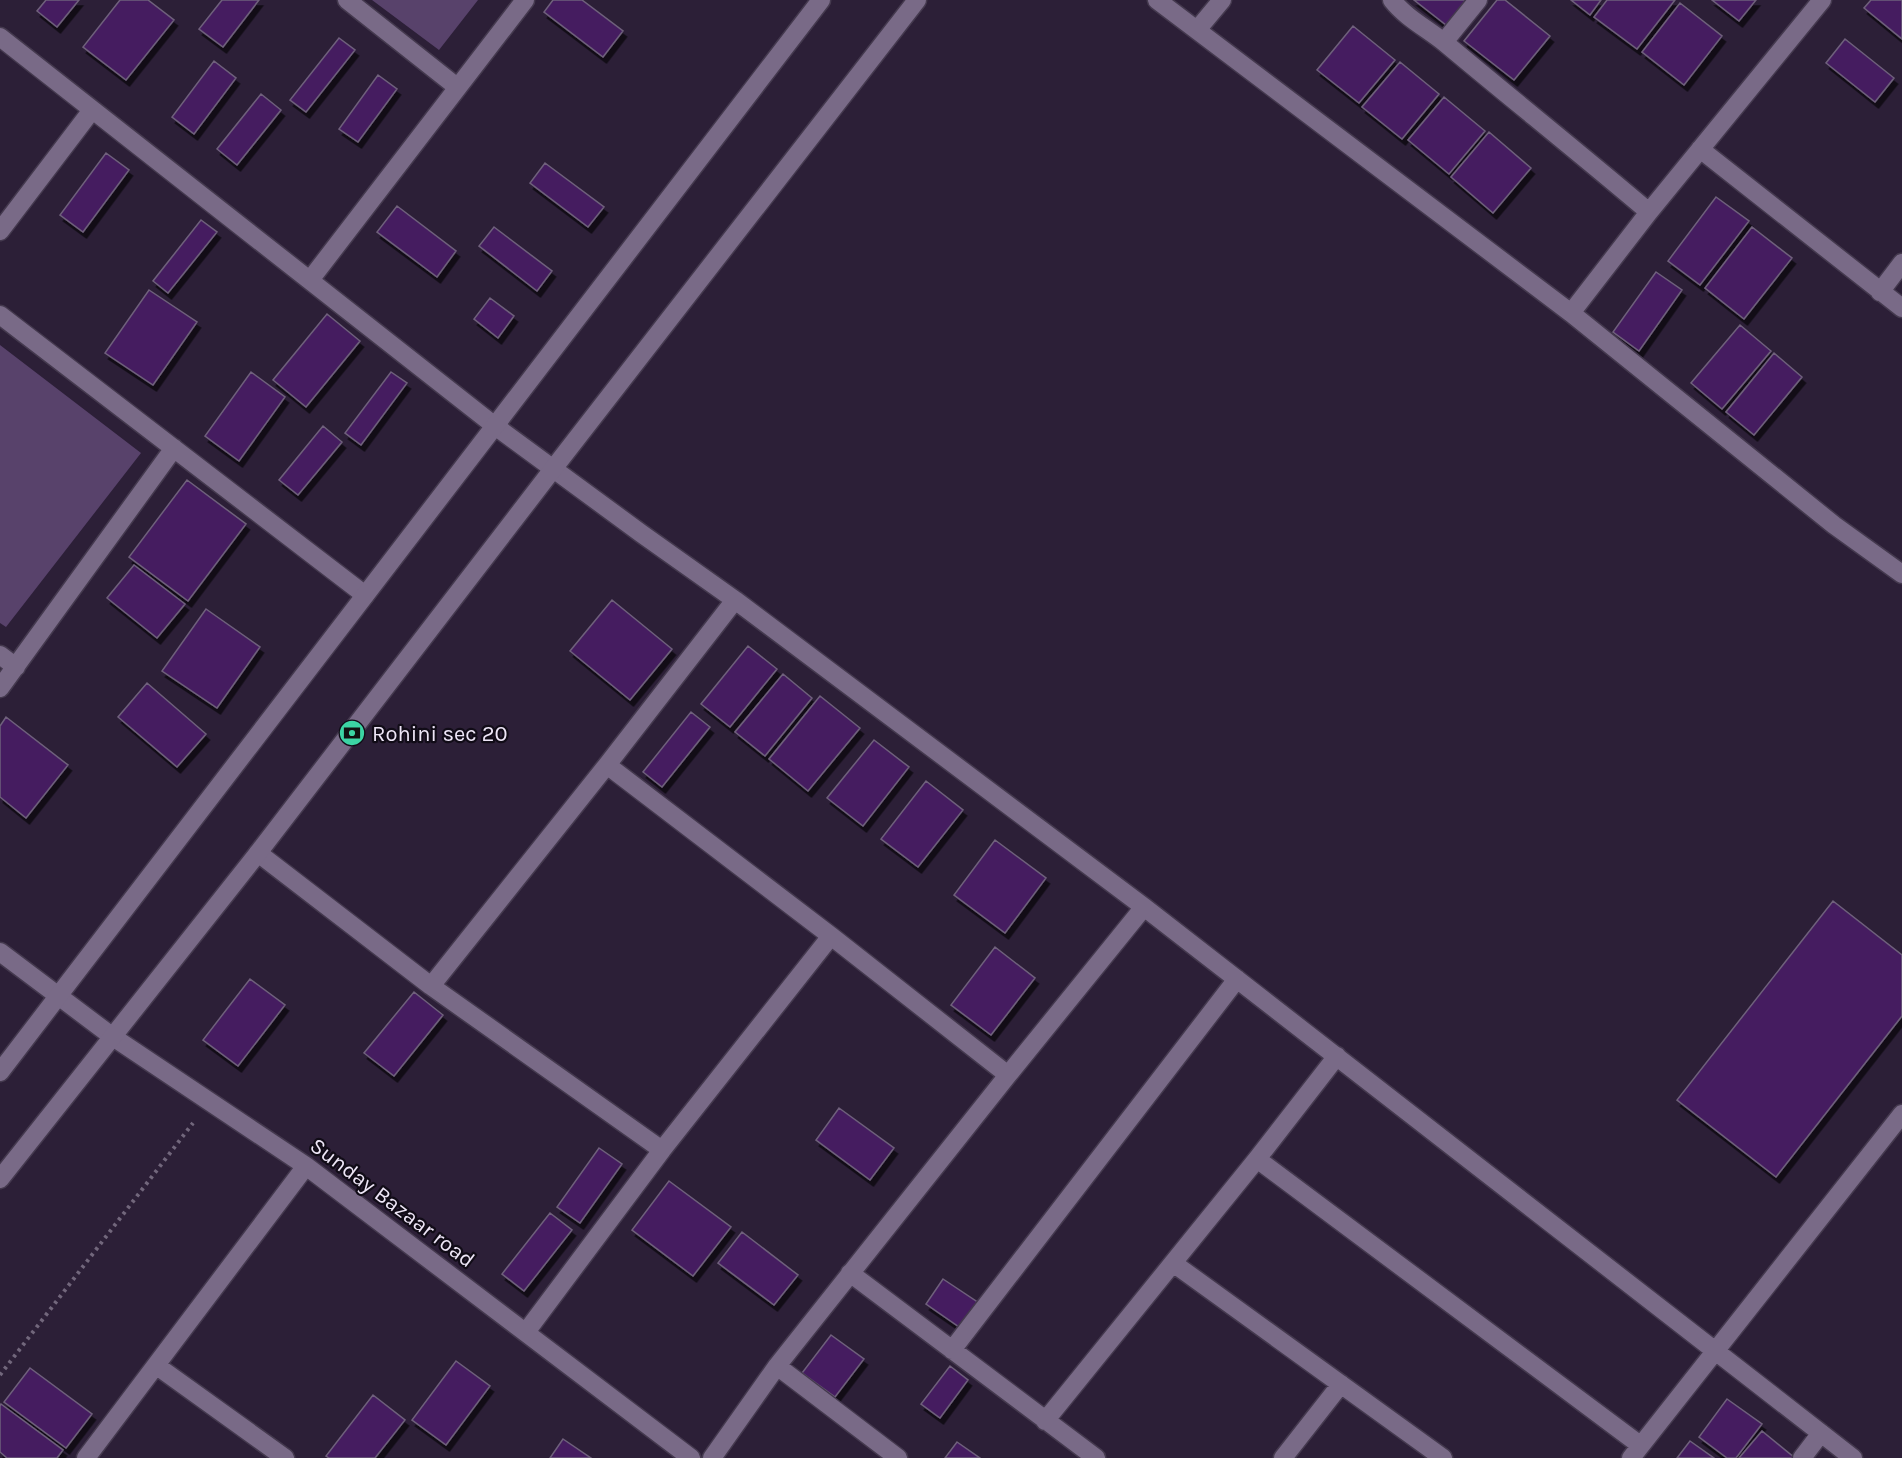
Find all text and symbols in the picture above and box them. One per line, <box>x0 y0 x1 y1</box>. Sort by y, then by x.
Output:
bank icon: Rohini sec 20 <box>337 718 367 748</box>
place label: Rohini sec 20 <box>372 721 508 747</box>
street label: Sunday Bazaar road <box>305 1132 480 1273</box>

